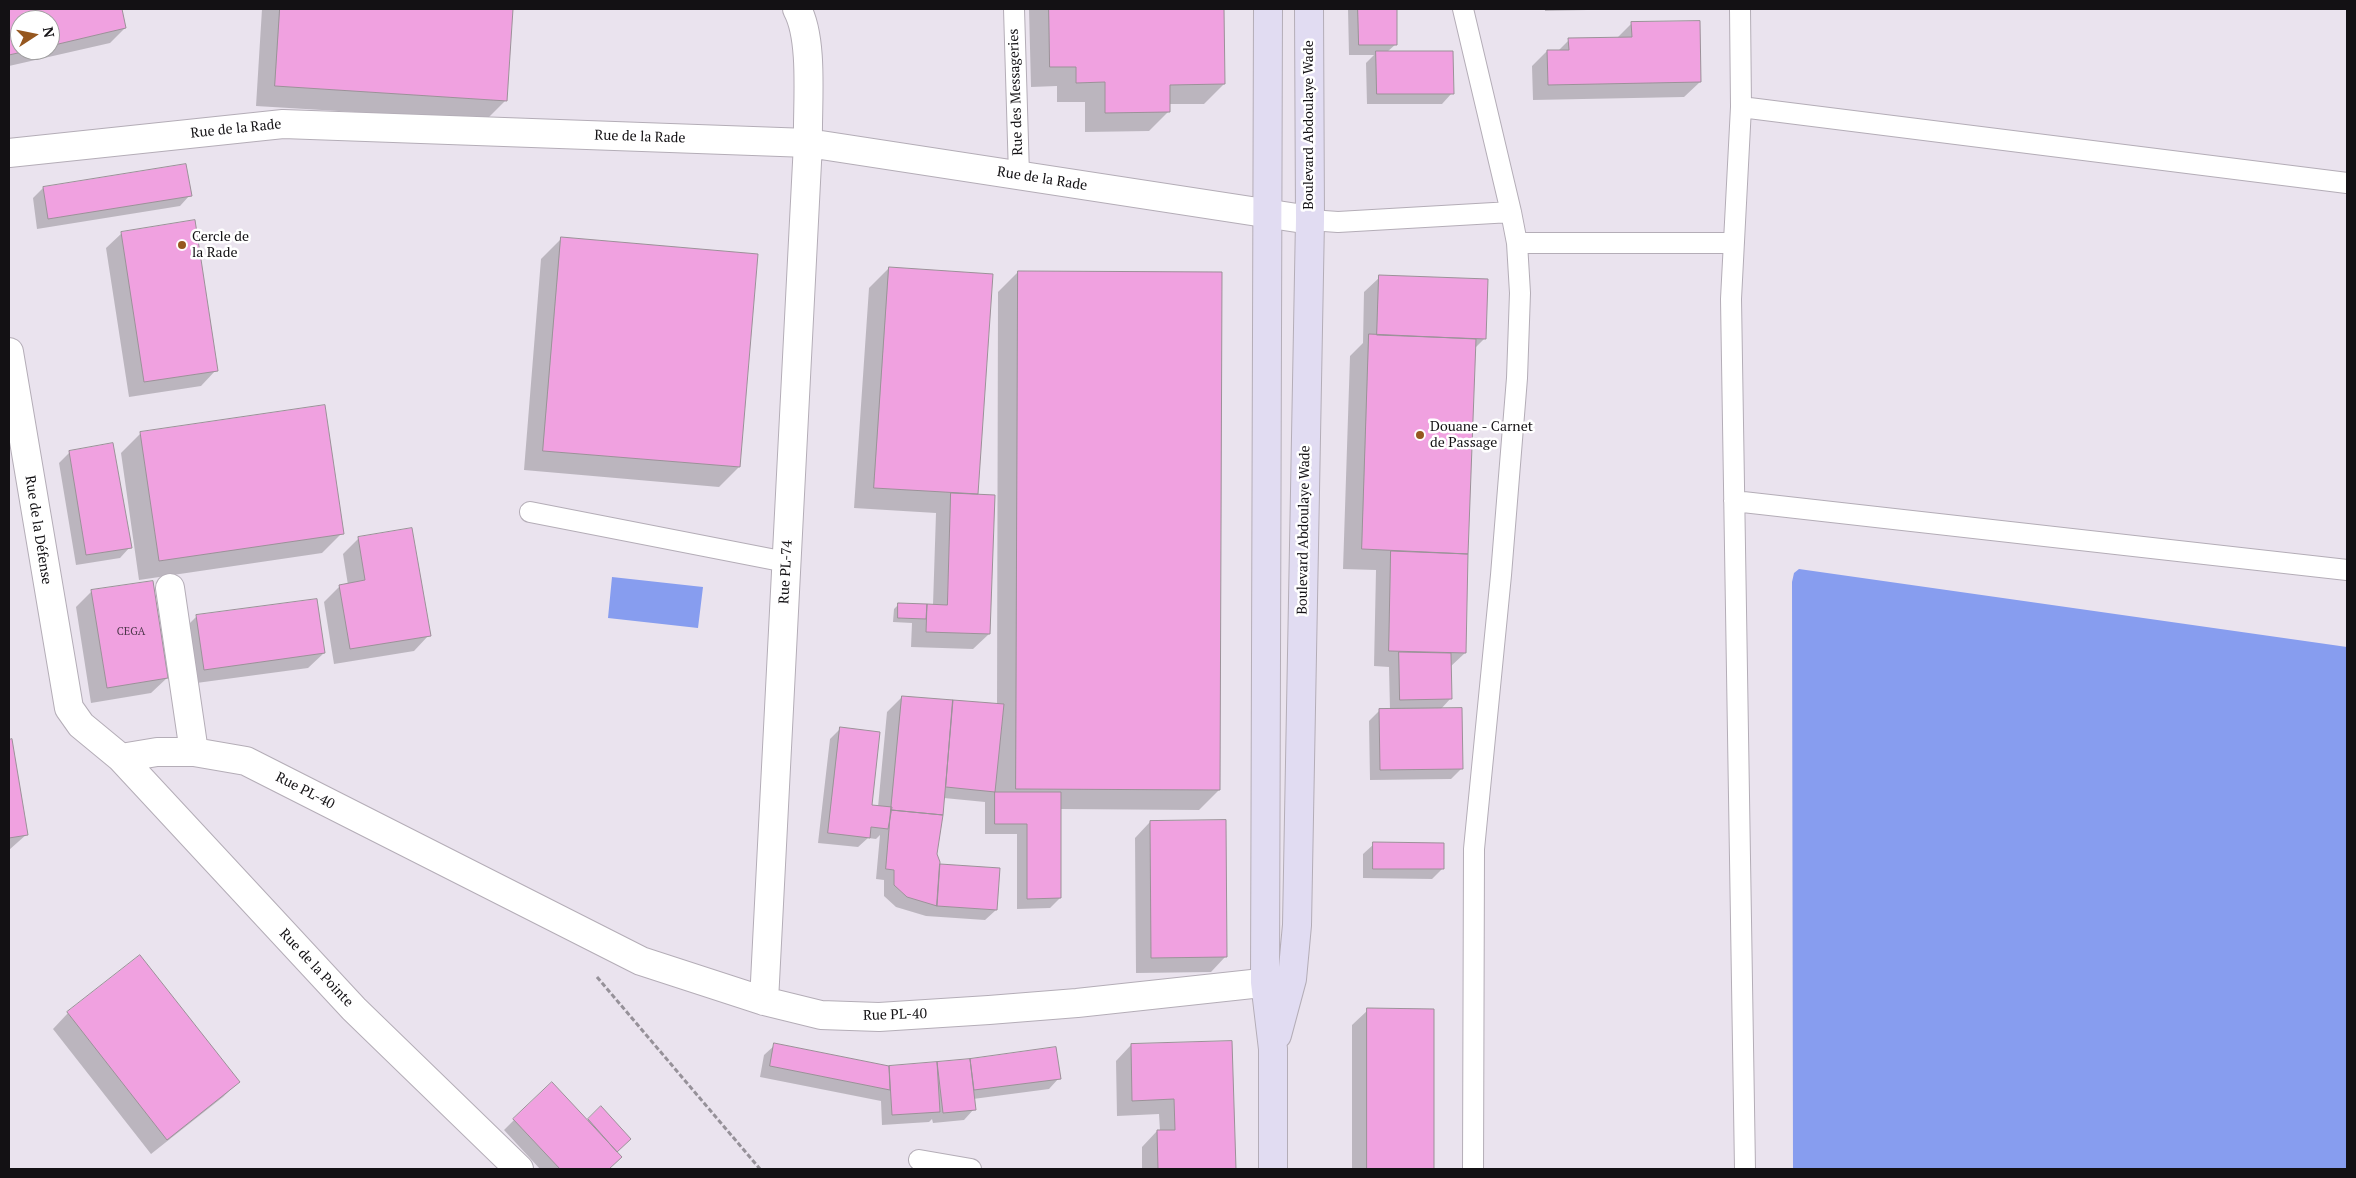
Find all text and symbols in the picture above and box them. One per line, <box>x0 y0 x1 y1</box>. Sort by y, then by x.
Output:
north arrow <box>10 10 60 60</box>
text: N <box>39 25 60 39</box>
street label: Rue des Messageries <box>1005 28 1027 156</box>
street label: Boulevard Abdoulaye Wade <box>1301 40 1317 210</box>
street label: Rue de la Rade <box>190 116 282 142</box>
street label: Rue de la Rade <box>594 127 686 147</box>
street label: Rue de la Rade <box>996 164 1088 194</box>
place label: Cercle de la Rade <box>192 229 249 262</box>
marker: Cercle de la Rade <box>176 239 188 251</box>
place label: Douane - Carnet de Passage <box>1430 419 1533 452</box>
marker: Douane - Carnet de Passage <box>1414 429 1426 441</box>
street label: Boulevard Abdoulaye Wade <box>1294 445 1314 615</box>
street label: Rue de la Défense <box>21 474 55 586</box>
street label: Rue PL-74 <box>776 540 796 604</box>
house number: CEGA <box>117 625 145 639</box>
street label: Rue PL-40 <box>273 769 337 813</box>
street label: Rue de la Pointe <box>276 925 356 1011</box>
street label: Rue PL-40 <box>863 1005 927 1025</box>

